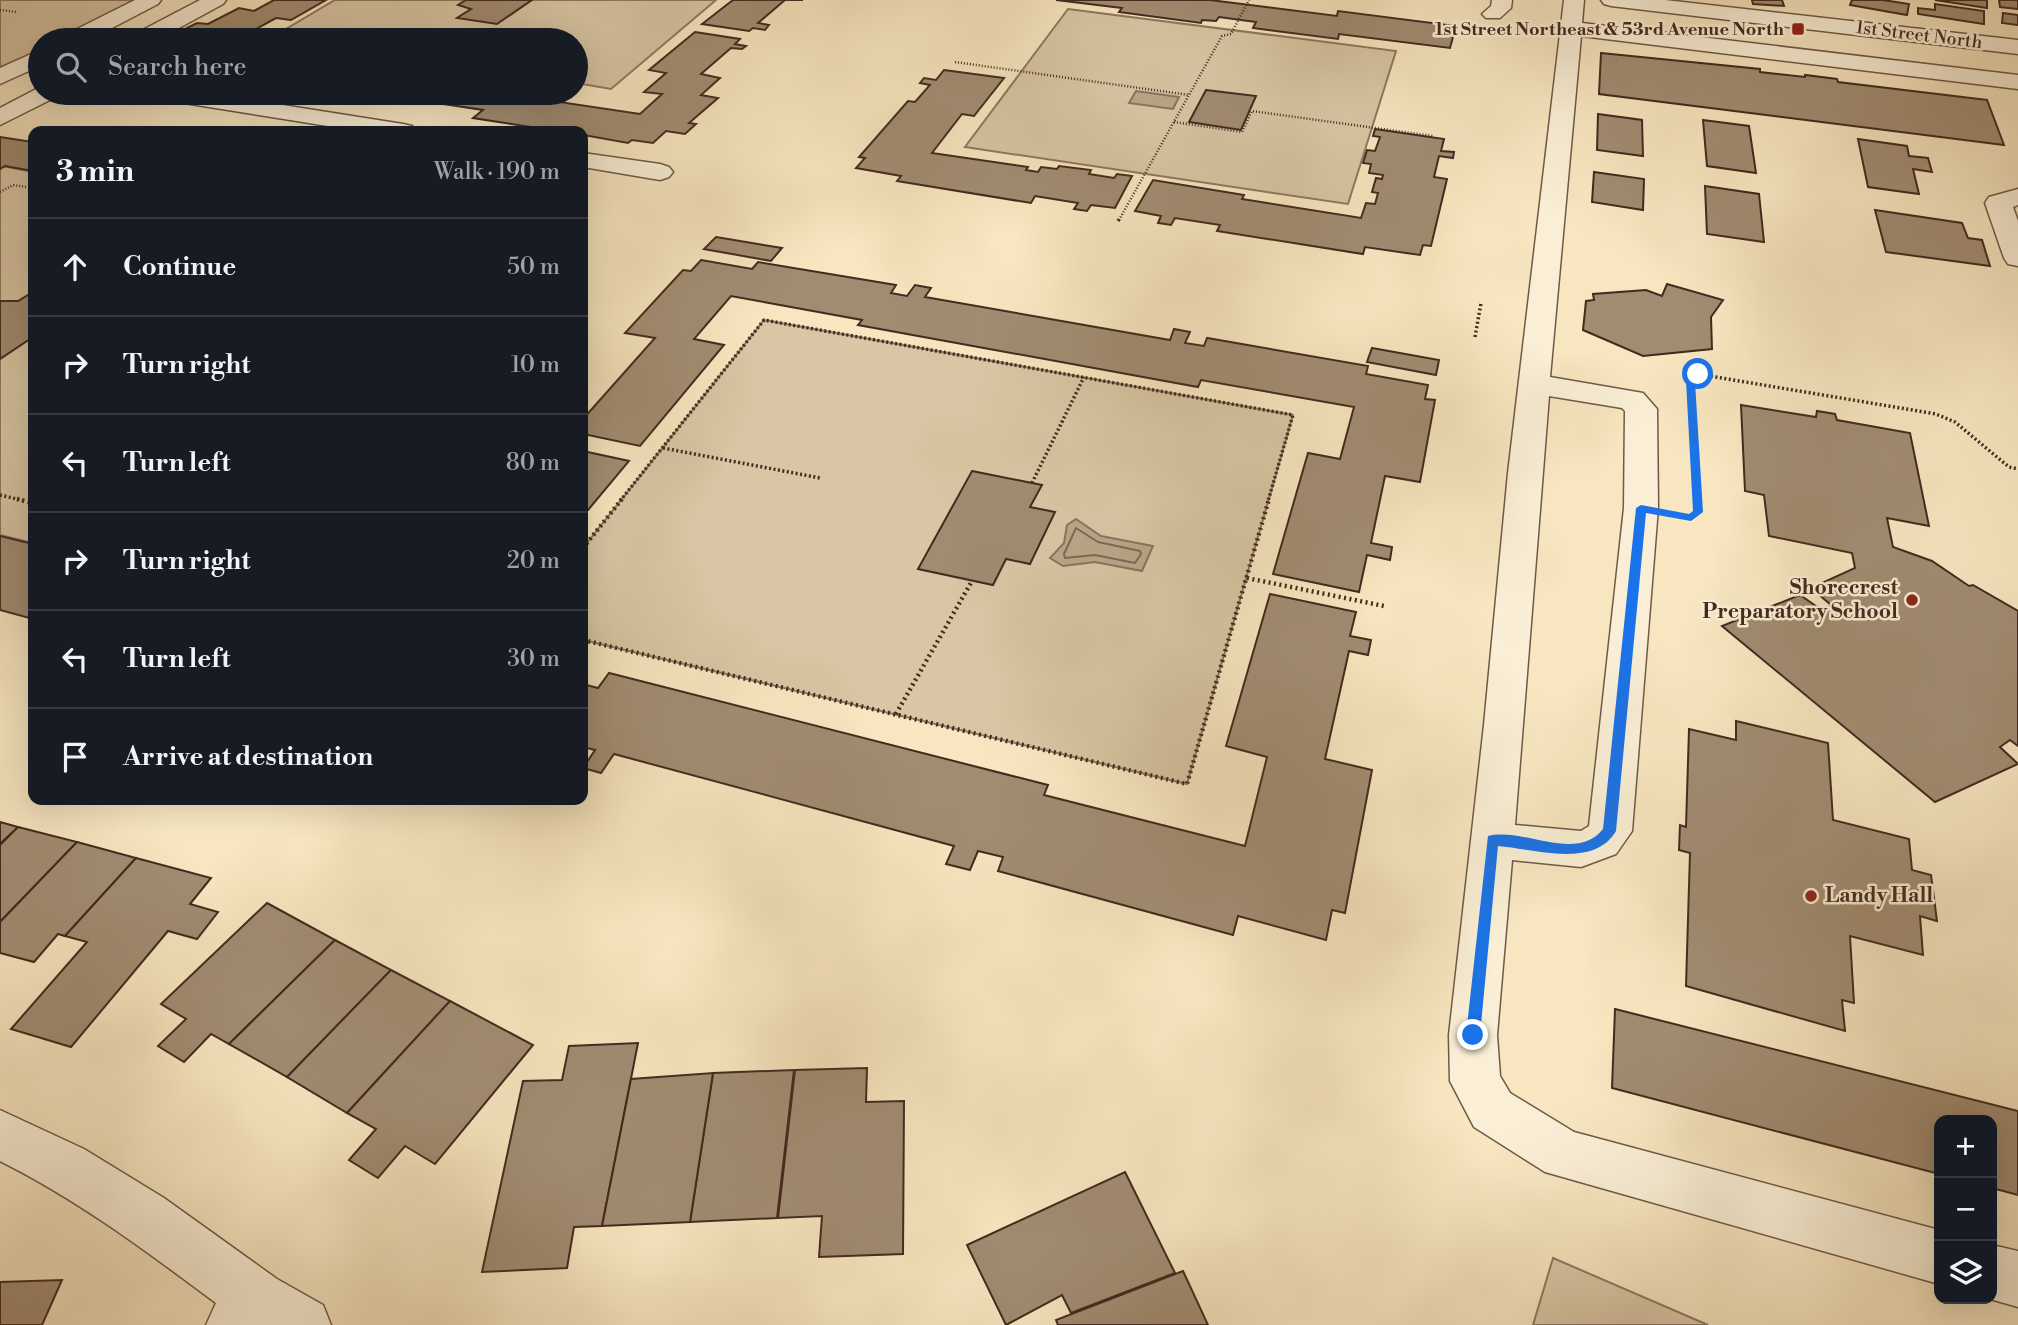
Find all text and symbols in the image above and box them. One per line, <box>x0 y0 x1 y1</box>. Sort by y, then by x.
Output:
street label: 1st Street North <box>1854 16 1984 54</box>
place label: 1st Street Northeast & 53rd Avenue North <box>1435 18 1784 41</box>
marker: 1st Street Northeast & 53rd Avenue North <box>1790 21 1806 37</box>
search box <box>28 28 588 105</box>
icon: search <box>52 48 90 86</box>
text: Search here <box>108 51 247 83</box>
text: 3 min <box>56 153 134 191</box>
text: Walk · 190 m <box>434 158 560 186</box>
icon: ahead <box>56 248 94 286</box>
text: Continue <box>123 251 236 283</box>
text: 50 m <box>507 253 560 281</box>
icon: right <box>56 346 94 384</box>
text: Turn right <box>123 349 251 381</box>
text: 10 m <box>511 351 560 379</box>
route start <box>1682 358 1713 389</box>
icon: left <box>56 444 94 482</box>
text: Turn left <box>123 447 231 479</box>
text: 80 m <box>506 449 560 477</box>
icon: right <box>56 542 94 580</box>
text: Turn right <box>123 545 251 577</box>
text: 20 m <box>507 547 560 575</box>
place label: Shorecrest Preparatory School <box>1702 575 1899 625</box>
marker: Shorecrest Preparatory School <box>1904 592 1920 608</box>
icon: left <box>56 640 94 678</box>
text: Turn left <box>123 643 231 675</box>
text: 30 m <box>507 645 560 673</box>
icon: arrive <box>56 738 94 776</box>
text: Arrive at destination <box>123 741 373 773</box>
place label: Landy Hall <box>1825 883 1933 909</box>
marker: Landy Hall <box>1803 888 1819 904</box>
route end <box>1457 1019 1488 1050</box>
map controls <box>1934 1115 1997 1304</box>
button: + <box>1934 1115 1997 1178</box>
button: − <box>1934 1178 1997 1241</box>
button: layers <box>1934 1241 1997 1304</box>

